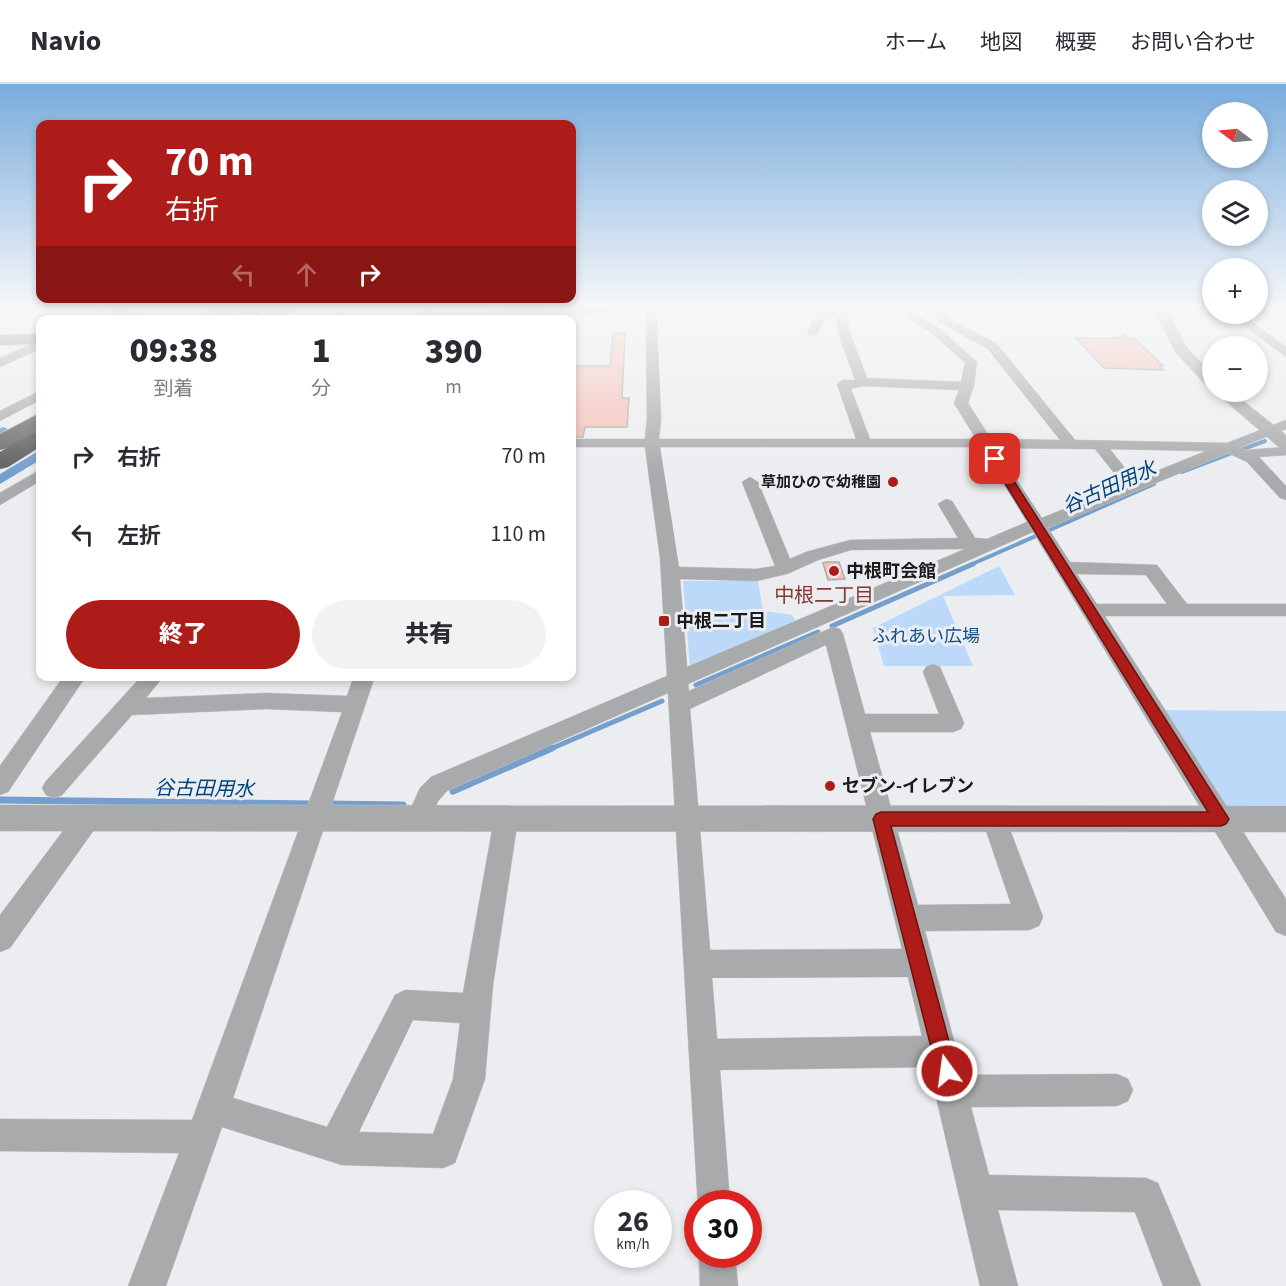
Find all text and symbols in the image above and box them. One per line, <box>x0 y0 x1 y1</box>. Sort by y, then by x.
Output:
text: Navio <box>30 21 101 61</box>
text: ホーム <box>885 27 947 57</box>
text: 地図 <box>980 27 1022 57</box>
text: 概要 <box>1055 27 1097 57</box>
text: お問い合わせ <box>1130 27 1256 57</box>
north arrow <box>1202 102 1268 168</box>
map controls <box>1202 102 1268 402</box>
text: 70 m <box>165 132 254 192</box>
icon: right <box>66 144 144 222</box>
button: layers <box>1202 180 1268 246</box>
text: 右折 <box>165 191 219 230</box>
icon: left <box>227 258 260 291</box>
icon: ahead <box>290 258 323 291</box>
icon: right <box>353 258 386 291</box>
button: + <box>1202 258 1268 324</box>
text: 09:38 <box>130 325 218 376</box>
text: 1 <box>312 325 331 376</box>
text: 390 <box>425 326 482 377</box>
button: − <box>1202 336 1268 402</box>
text: m <box>445 373 462 401</box>
text: 到着 <box>154 375 194 403</box>
text: 分 <box>311 375 331 403</box>
pin <box>969 433 1020 484</box>
icon: right <box>66 440 99 473</box>
text: 70 m <box>501 440 546 472</box>
text: 右折 <box>117 442 161 474</box>
icon: arrive <box>978 442 1011 475</box>
water label: 谷古田用水 <box>1058 454 1163 521</box>
place label: 草加ひので幼稚園 <box>761 472 881 493</box>
marker: 草加ひので幼稚園 <box>886 475 900 489</box>
icon: left <box>66 518 99 551</box>
text: 110 m <box>491 518 546 550</box>
text: 左折 <box>117 520 161 552</box>
place label: 中根町会館 <box>846 559 936 584</box>
marker: 中根町会館 <box>827 564 841 578</box>
district label: 中根二丁目 <box>774 582 874 610</box>
button: 終了 <box>66 600 300 669</box>
button: 共有 <box>312 600 546 669</box>
place label: 中根二丁目 <box>676 609 766 634</box>
marker: 中根二丁目 <box>657 614 671 628</box>
park label: ふれあい広場 <box>872 624 980 649</box>
water label: 谷古田用水 <box>154 774 256 804</box>
place label: セブン-イレブン <box>842 774 974 799</box>
marker: セブン-イレブン <box>823 779 837 793</box>
position arrow <box>915 1039 979 1103</box>
speed limit sign: 30 <box>684 1190 762 1268</box>
text: 26 <box>617 1200 649 1243</box>
text: km/h <box>616 1234 650 1255</box>

